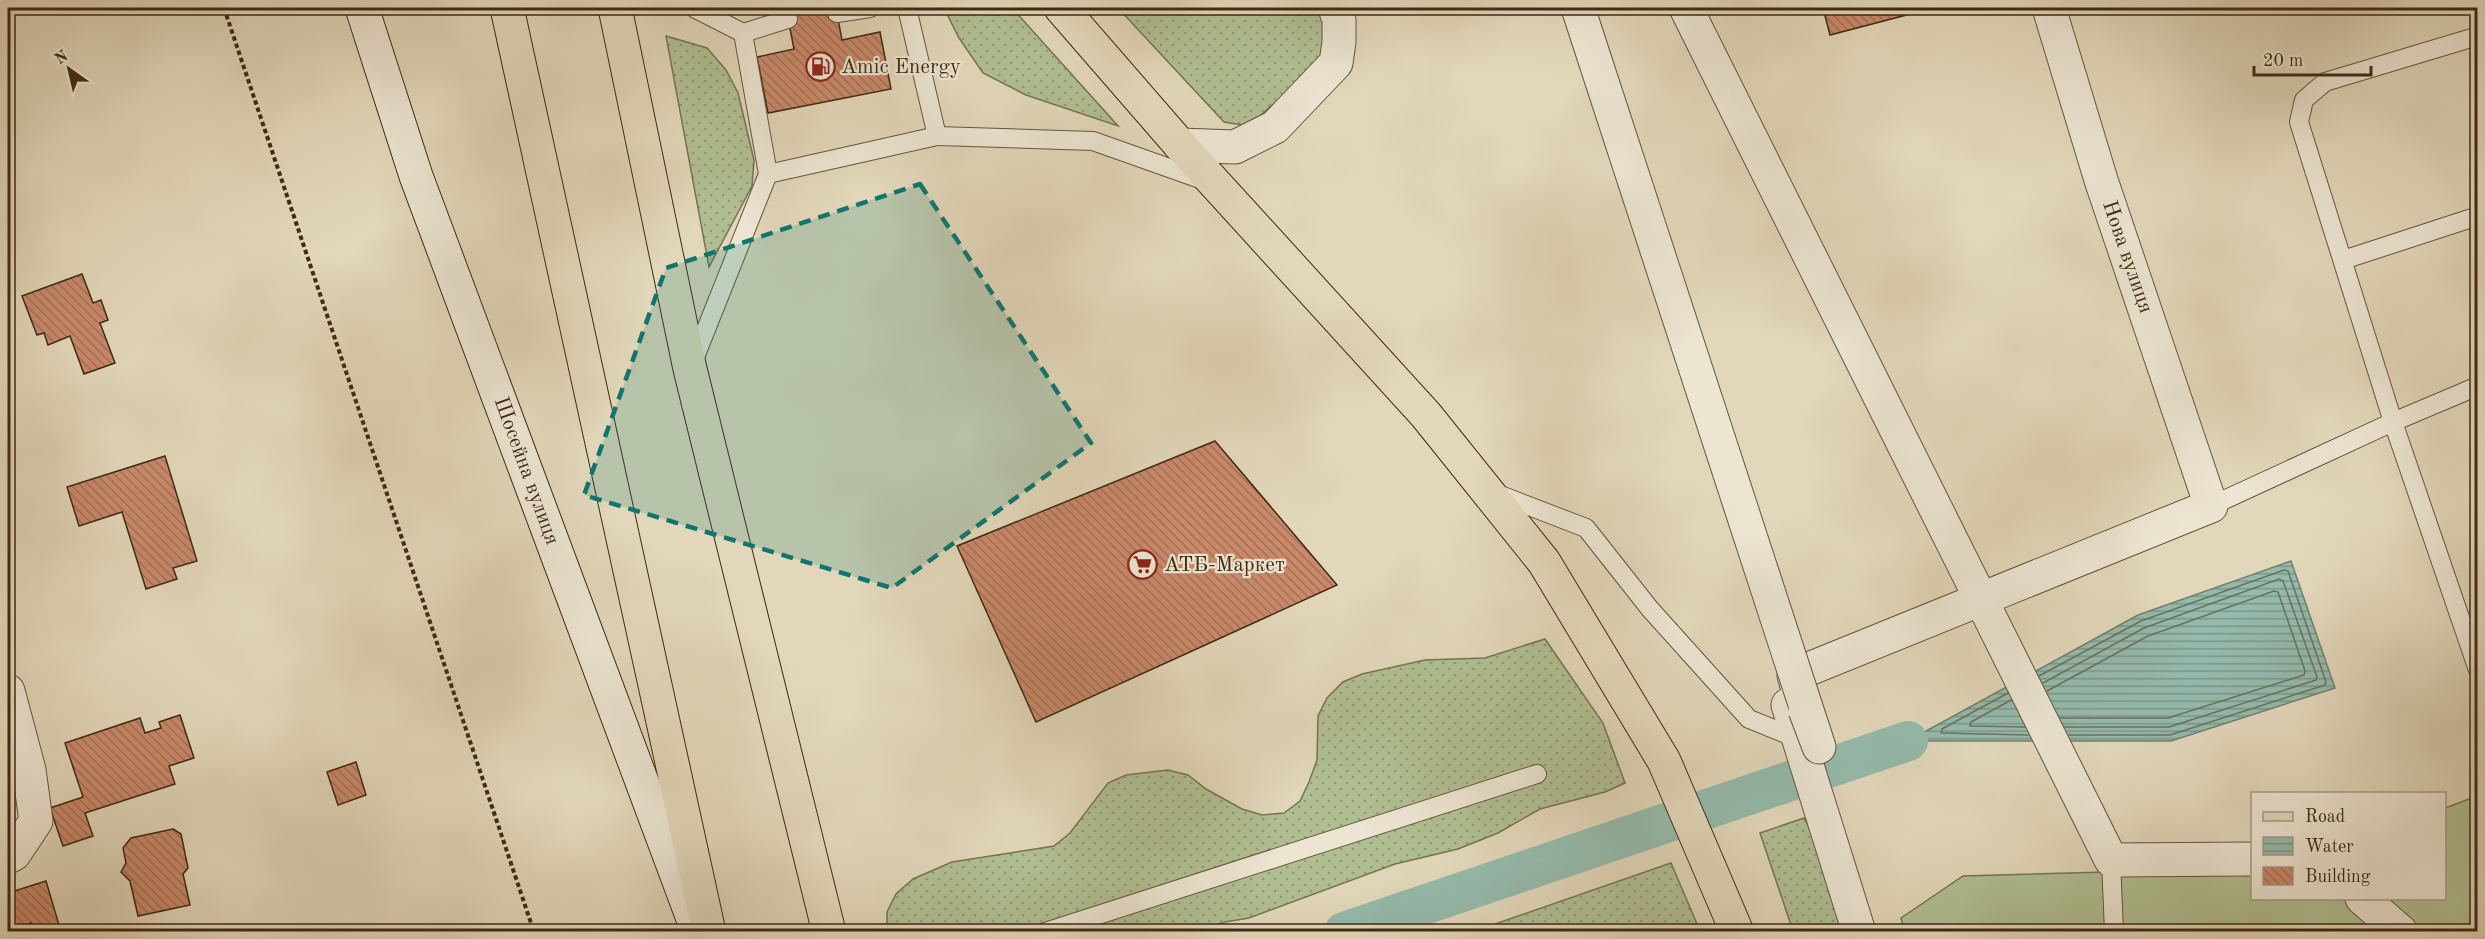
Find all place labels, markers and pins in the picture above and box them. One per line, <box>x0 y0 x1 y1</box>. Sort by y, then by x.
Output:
fuel station icon: Amic Energy <box>804 51 836 83</box>
place label: Amic Energy <box>841 57 961 78</box>
supermarket icon: АТБ-Маркет <box>1127 549 1159 581</box>
place label: АТБ-Маркет <box>1164 555 1285 576</box>

